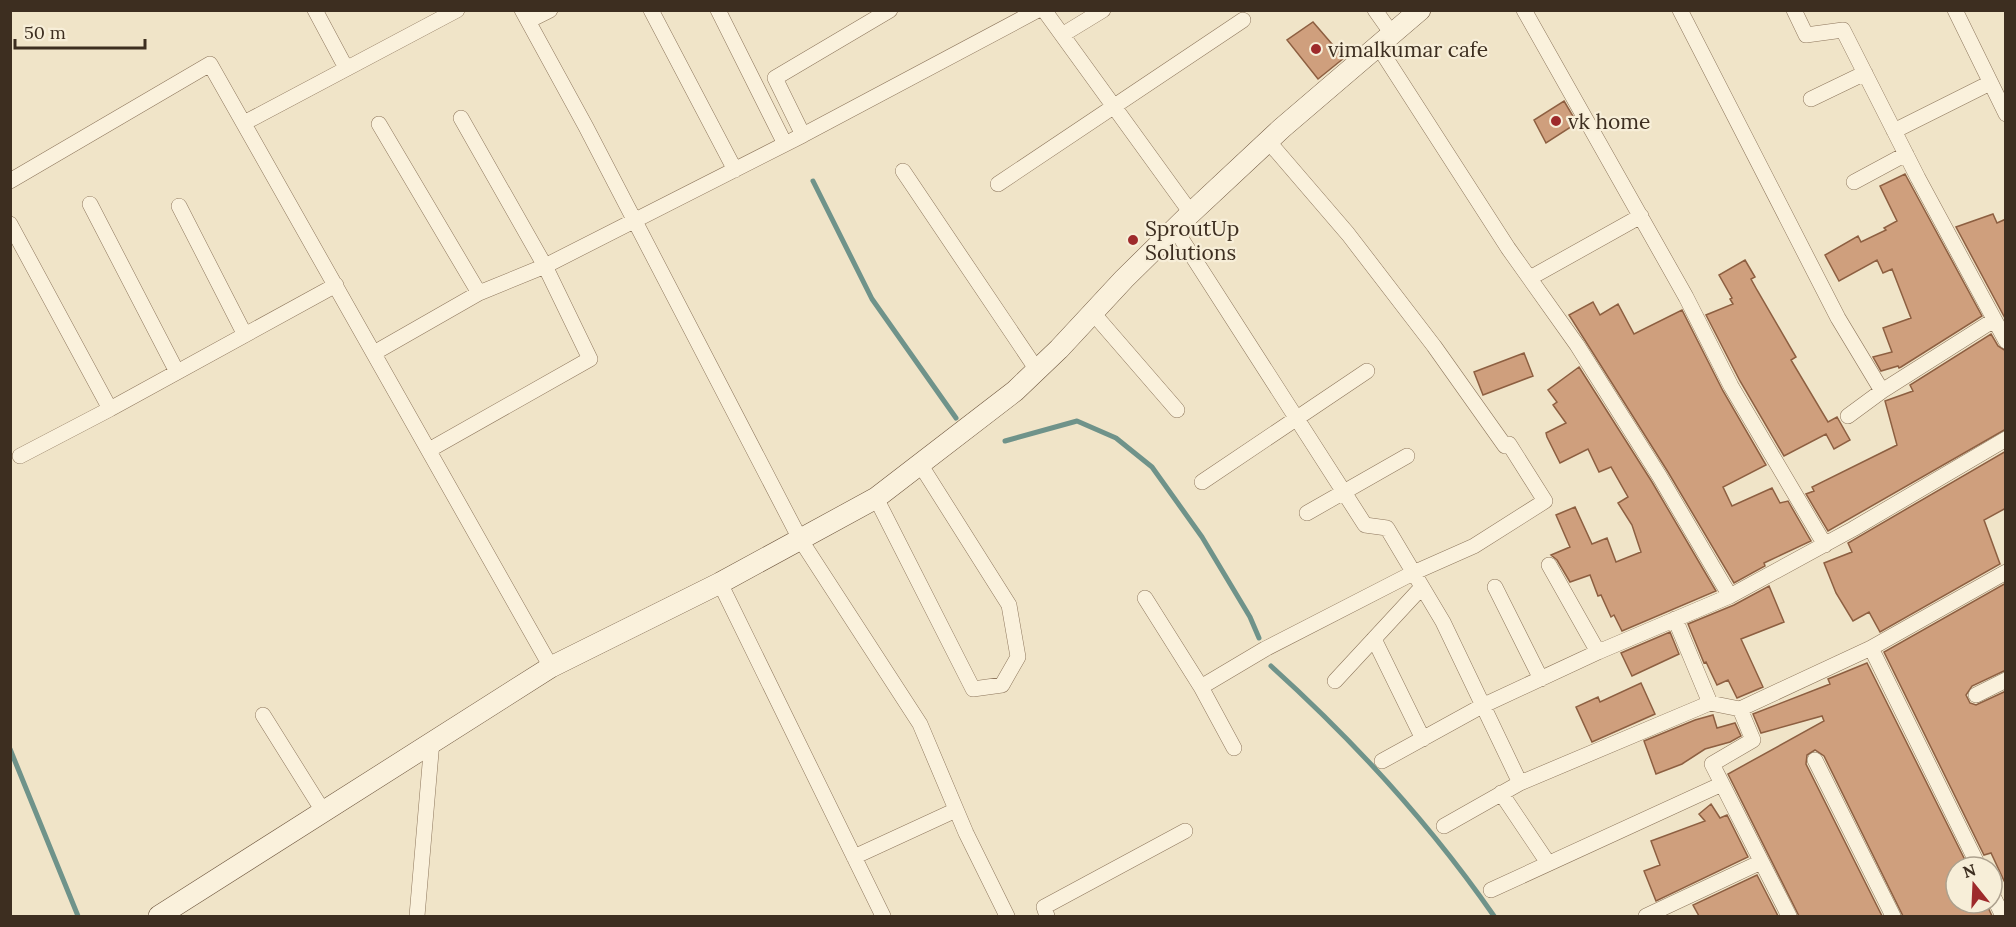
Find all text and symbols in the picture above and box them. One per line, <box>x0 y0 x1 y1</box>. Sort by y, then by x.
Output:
scale bar <box>15 12 146 50</box>
text: 50 m <box>24 21 66 44</box>
place label: vimalkumar cafe <box>1328 36 1488 63</box>
marker: vimalkumar cafe <box>1309 42 1323 56</box>
place label: vk home <box>1568 108 1650 135</box>
marker: vk home <box>1549 114 1563 128</box>
place label: SproutUp Solutions <box>1145 215 1239 266</box>
marker: SproutUp Solutions <box>1126 233 1140 247</box>
north arrow <box>1944 855 2004 915</box>
text: N <box>1960 859 1978 882</box>

